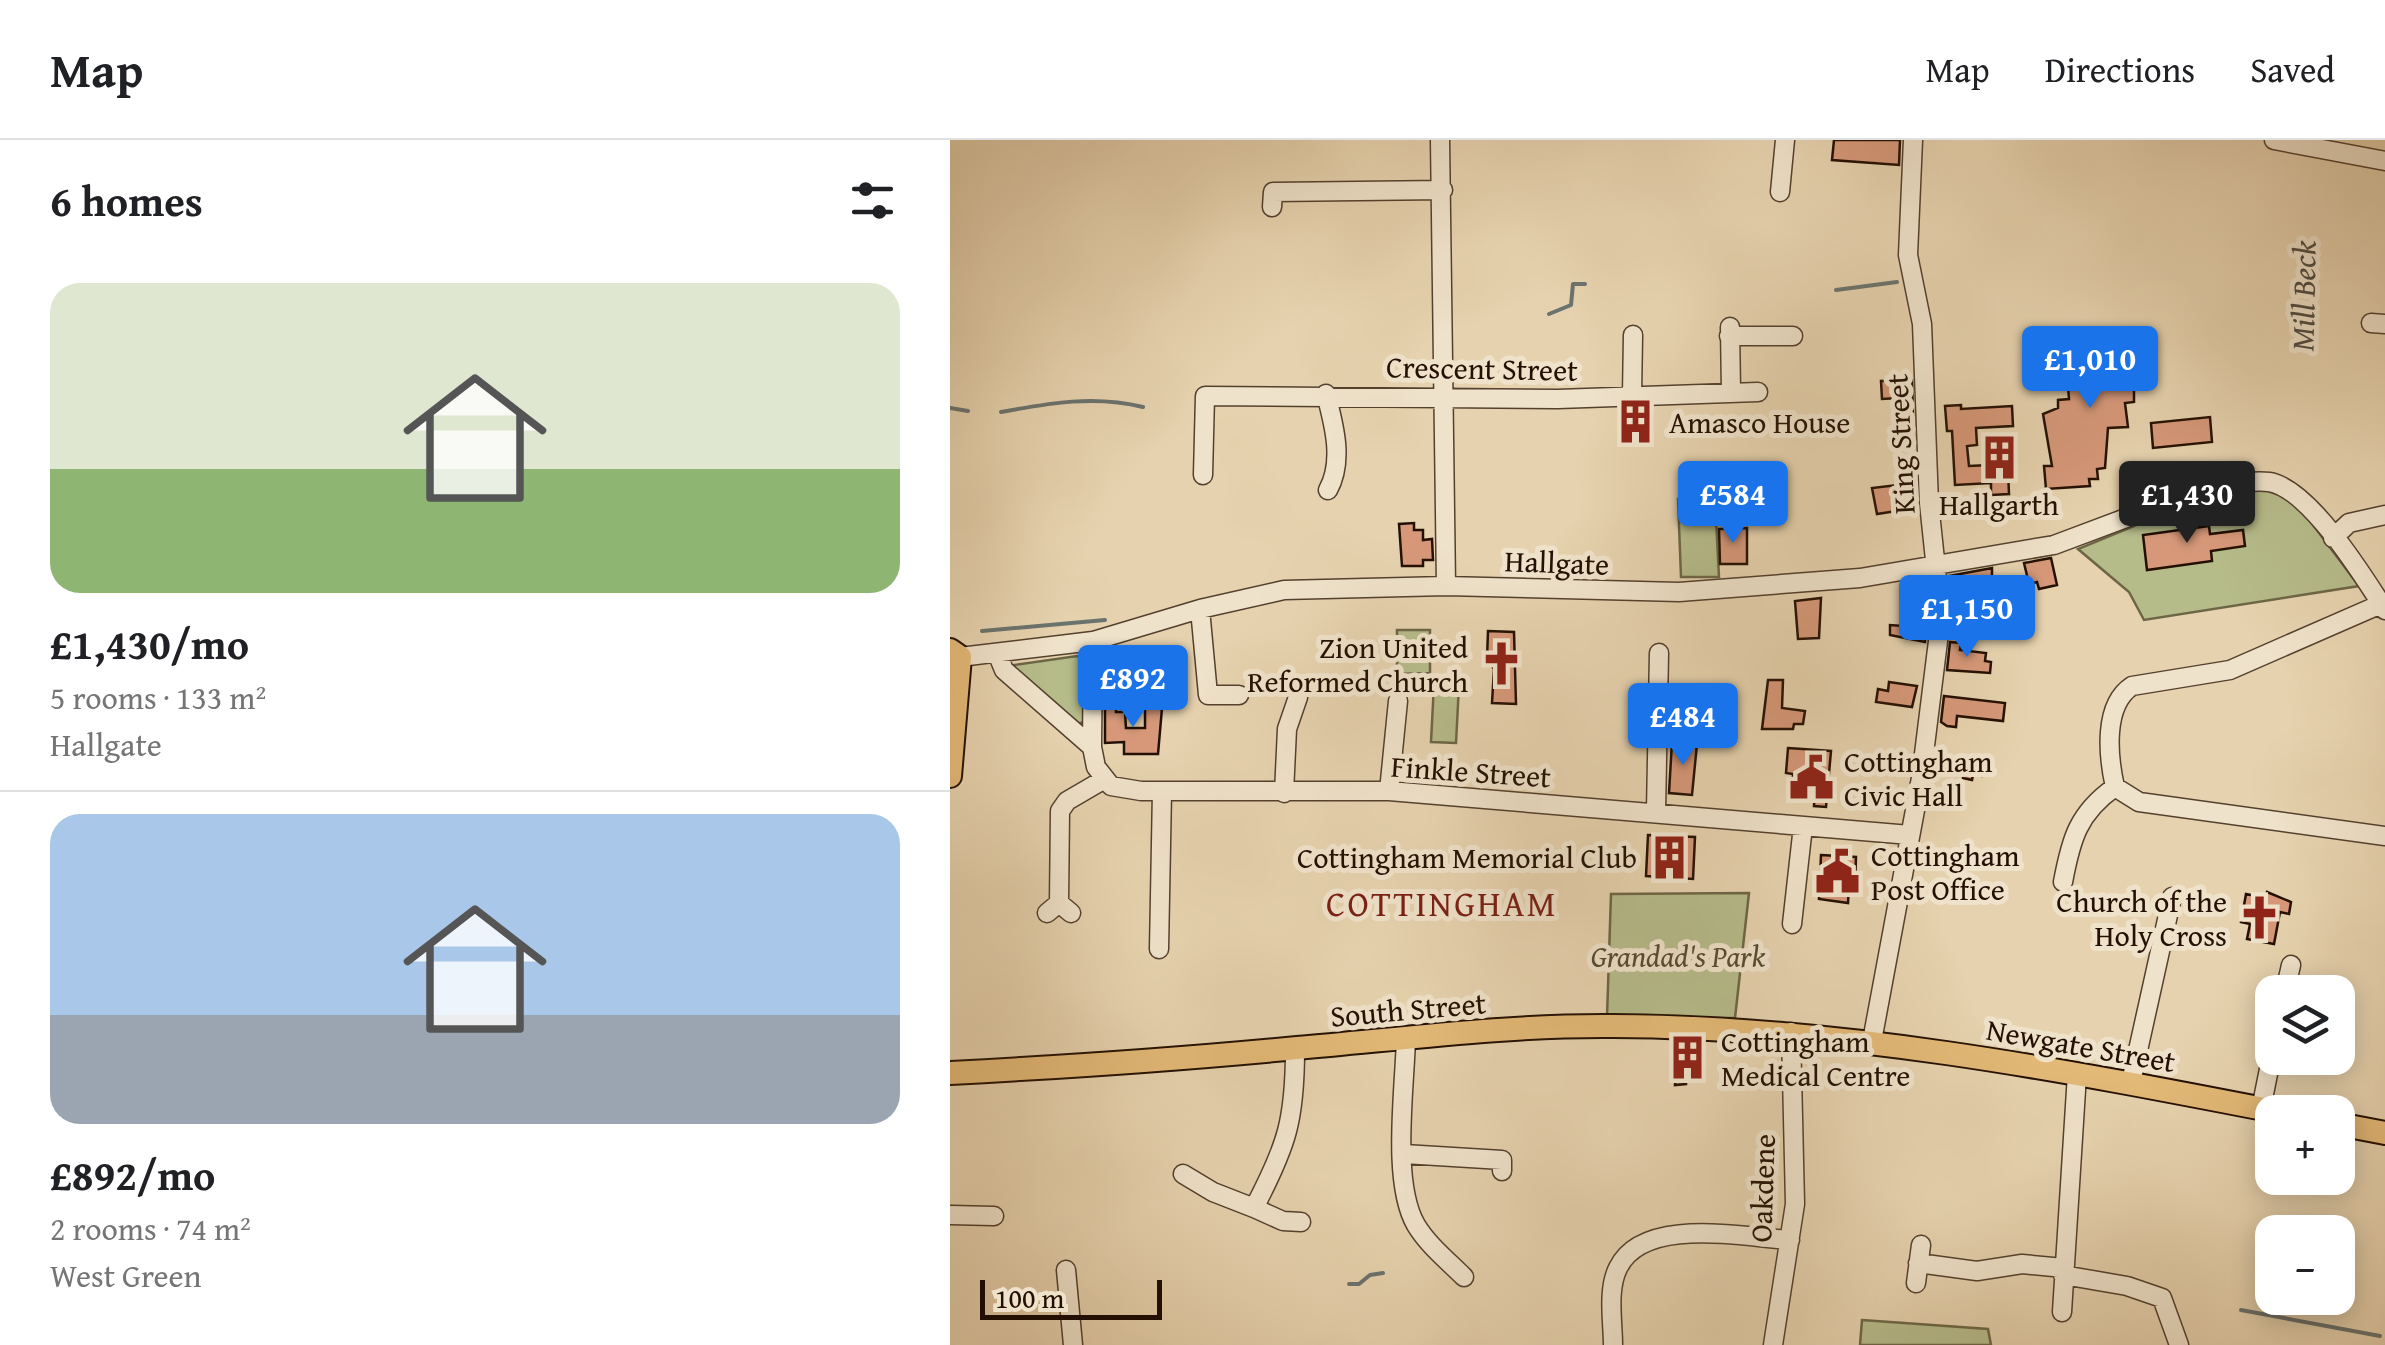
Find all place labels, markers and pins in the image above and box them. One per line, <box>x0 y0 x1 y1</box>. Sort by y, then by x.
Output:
pin: £1,010 <box>2009 326 2171 411</box>
building icon: Amasco House <box>1612 398 1660 446</box>
place label: Amasco House <box>1669 400 1850 444</box>
building icon: Hallgarth <box>1975 433 2023 481</box>
pin: £584 <box>1674 461 1792 546</box>
pin: £1,430 <box>2106 461 2268 546</box>
place label: Hallgarth <box>1939 482 2059 526</box>
pin: £1,150 <box>1886 575 2048 660</box>
place label: Zion United Reformed Church <box>1247 625 1468 703</box>
church icon: Zion United Reformed Church <box>1477 640 1525 688</box>
pin: £892 <box>1074 645 1192 730</box>
pin: £484 <box>1624 683 1742 768</box>
place label: Cottingham Civic Hall <box>1844 739 1993 817</box>
public building icon: Cottingham Civic Hall <box>1787 754 1835 802</box>
building icon: Cottingham Memorial Club <box>1646 833 1694 881</box>
place label: Cottingham Post Office <box>1871 833 2020 911</box>
place label: Cottingham Memorial Club <box>1297 835 1637 879</box>
public building icon: Cottingham Post Office <box>1814 848 1862 896</box>
place label: Church of the Holy Cross <box>2056 879 2227 957</box>
church icon: Church of the Holy Cross <box>2236 894 2284 942</box>
place label: Cottingham Medical Centre <box>1721 1019 1910 1097</box>
building icon: Cottingham Medical Centre <box>1664 1034 1712 1082</box>

